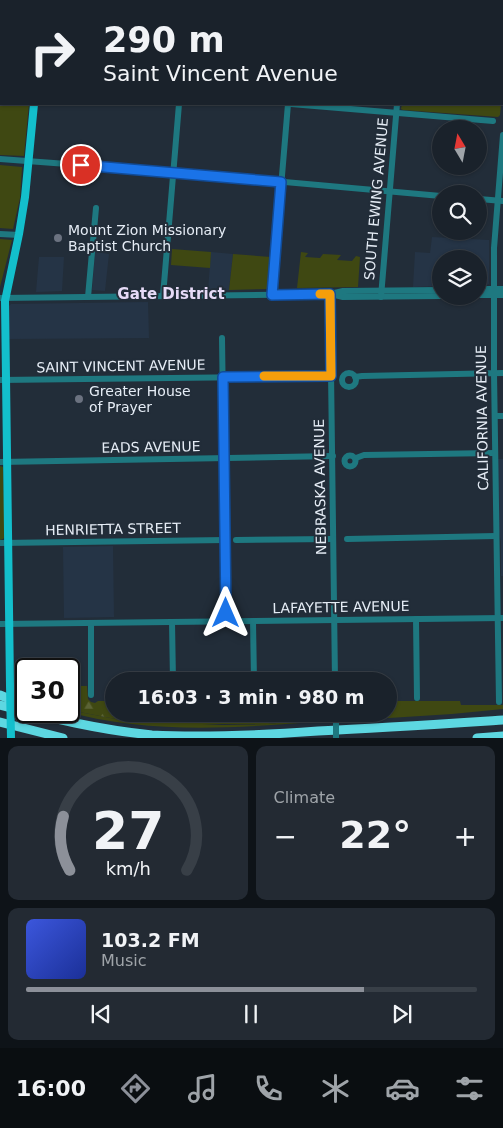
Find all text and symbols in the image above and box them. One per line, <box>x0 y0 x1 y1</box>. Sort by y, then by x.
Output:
icon: right <box>20 20 85 85</box>
text: 290 m <box>103 20 225 60</box>
text: Saint Vincent Avenue <box>103 61 338 86</box>
street label: SOUTH EWING AVENUE <box>361 117 391 281</box>
north arrow <box>432 120 488 175</box>
map controls <box>432 120 487 305</box>
pin <box>60 144 102 186</box>
icon: arrive <box>67 151 95 179</box>
button: search <box>432 185 487 240</box>
place label: Mount Zion Missionary Baptist Church <box>68 222 226 254</box>
marker: Mount Zion Missionary Baptist Church <box>52 232 64 244</box>
button: layers <box>432 250 487 305</box>
district label: Gate District <box>117 285 225 303</box>
street label: CALIFORNIA AVENUE <box>473 345 491 491</box>
street label: SAINT VINCENT AVENUE <box>36 357 206 375</box>
place label: Greater House of Prayer <box>89 383 191 415</box>
marker: Greater House of Prayer <box>73 393 85 405</box>
street label: NEBRASKA AVENUE <box>311 419 329 555</box>
street label: EADS AVENUE <box>101 438 201 456</box>
street label: HENRIETTA STREET <box>45 520 181 538</box>
position arrow <box>199 586 251 638</box>
street label: LAFAYETTE AVENUE <box>272 598 410 616</box>
speed limit sign: 30 <box>15 658 80 723</box>
text: 16:03 · 3 min · 980 m <box>137 686 365 708</box>
text: Climate <box>274 788 335 807</box>
text: 27 <box>92 801 164 861</box>
text: 22° <box>339 813 411 857</box>
text: − <box>274 820 297 853</box>
text: + <box>454 820 477 853</box>
text: km/h <box>105 858 150 879</box>
text: 103.2 FM <box>101 929 200 951</box>
text: Music <box>101 951 147 970</box>
icon: previous <box>87 1000 115 1028</box>
icon: pause <box>237 1000 265 1028</box>
icon: next <box>388 1000 416 1028</box>
icon: directions <box>118 1071 153 1106</box>
icon: music <box>185 1071 220 1106</box>
icon: phone <box>251 1071 286 1106</box>
icon: climate <box>318 1071 353 1106</box>
icon: car <box>385 1071 420 1106</box>
icon: filters <box>452 1071 487 1106</box>
text: 16:00 <box>16 1076 86 1101</box>

